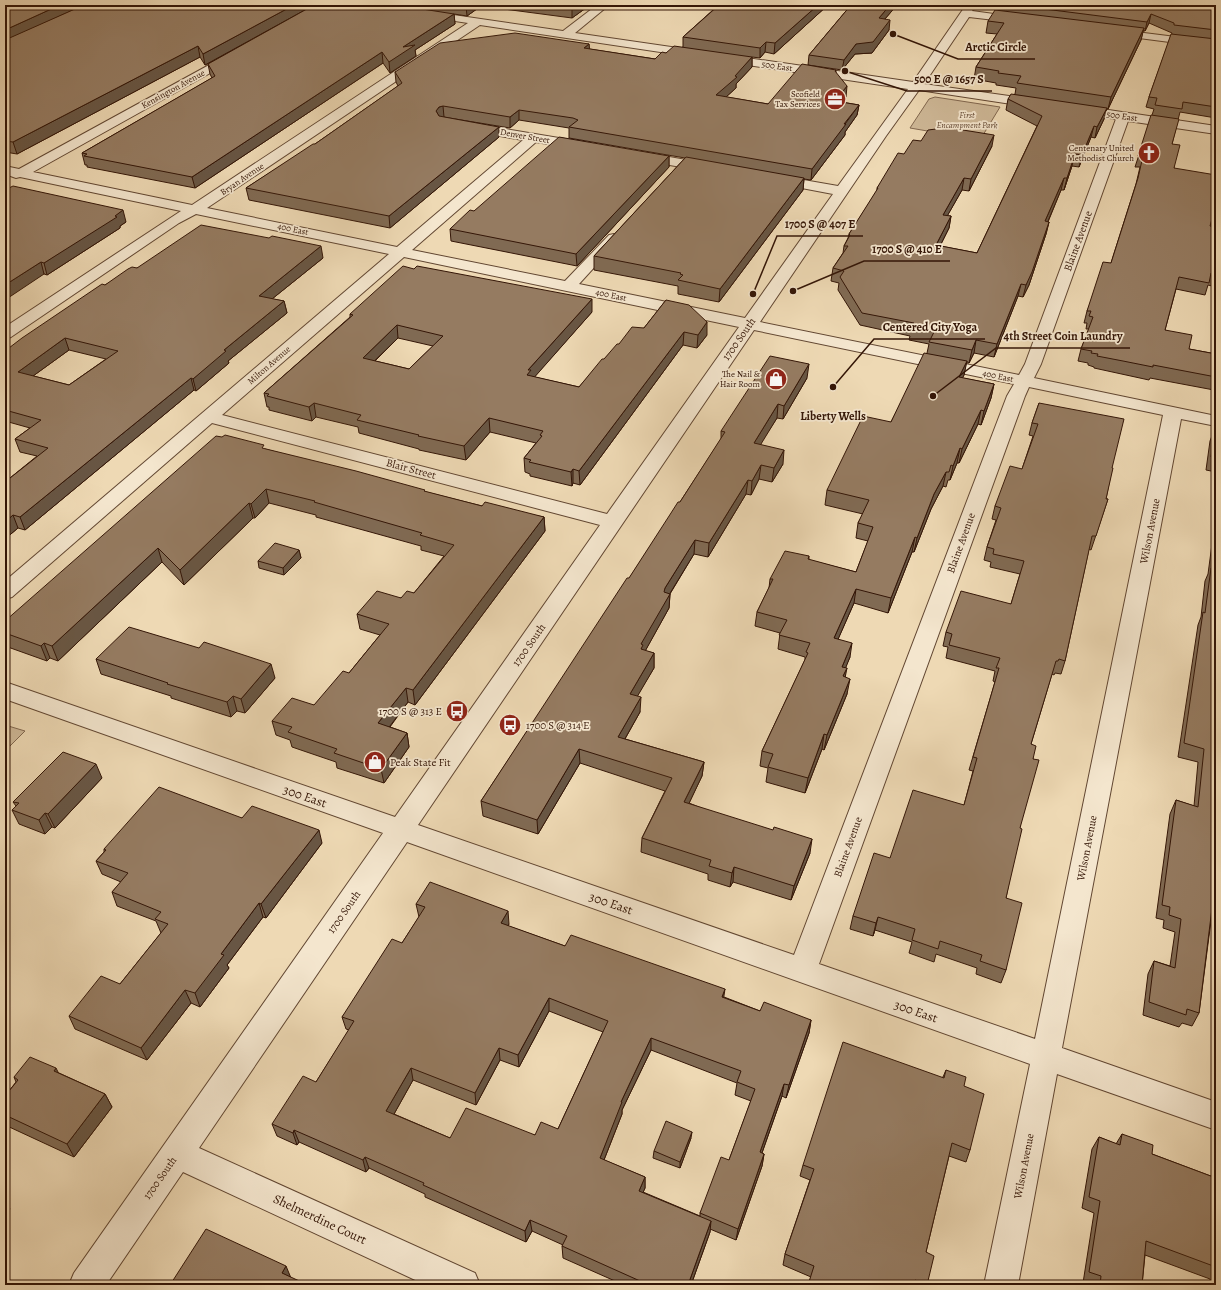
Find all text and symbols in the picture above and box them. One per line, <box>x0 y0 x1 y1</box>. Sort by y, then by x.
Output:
callout: Arctic Circle <box>958 35 1035 59</box>
text: Arctic Circle <box>964 39 1027 55</box>
street label: 500 East <box>761 58 793 74</box>
street label: Kensington Avenue <box>139 67 207 111</box>
callout: 500 E @ 1657 S <box>907 67 992 91</box>
text: 500 E @ 1657 S <box>914 71 984 87</box>
office icon: Scofield Tax Services <box>822 86 848 112</box>
place label: Scofield Tax Services <box>775 88 820 110</box>
street label: 500 East <box>1106 108 1138 124</box>
park label: First Encampment Park <box>936 109 998 131</box>
street label: Denver Street <box>499 126 551 146</box>
church icon: Centenary United Methodist Church <box>1136 140 1162 166</box>
place label: Centenary United Methodist Church <box>1067 142 1134 164</box>
street label: Bryan Avenue <box>218 160 266 198</box>
street label: Blaine Avenue <box>1060 209 1096 273</box>
callout: 1700 S @ 407 E <box>777 212 863 236</box>
text: 1700 S @ 407 E <box>785 216 855 232</box>
street label: 400 East <box>276 220 310 238</box>
callout: 1700 S @ 410 E <box>864 237 950 261</box>
text: 1700 S @ 410 E <box>872 241 942 257</box>
street label: 400 East <box>594 286 628 304</box>
street label: 1700 South <box>719 315 759 363</box>
callout: Centered City Yoga <box>874 315 985 339</box>
text: Centered City Yoga <box>883 319 978 335</box>
callout: 4th Street Coin Laundry <box>996 324 1130 348</box>
text: 4th Street Coin Laundry <box>1004 328 1123 344</box>
street label: Milton Avenue <box>245 343 293 387</box>
shop icon: The Nail & Hair Room <box>763 366 789 392</box>
street label: 400 East <box>981 367 1015 385</box>
place label: The Nail & Hair Room <box>720 368 761 390</box>
district label: Liberty Wells <box>800 408 866 424</box>
street label: Blair Street <box>384 455 438 483</box>
street label: Wilson Avenue <box>1136 497 1164 566</box>
street label: Blaine Avenue <box>943 511 979 575</box>
street label: 1700 South <box>509 621 549 669</box>
bus stop icon: 1700 S @ 313 E <box>444 698 470 724</box>
place label: 1700 S @ 313 E <box>379 704 442 719</box>
bus stop icon: 1700 S @ 314 E <box>497 712 523 738</box>
place label: 1700 S @ 314 E <box>526 718 590 733</box>
shop icon: Peak State Fit <box>362 749 388 775</box>
place label: Peak State Fit <box>390 755 451 770</box>
street label: 300 East <box>281 781 330 812</box>
street label: Wilson Avenue <box>1073 814 1101 883</box>
street label: Blaine Avenue <box>830 815 866 879</box>
street label: 1700 South <box>324 888 364 936</box>
street label: 300 East <box>587 888 636 919</box>
street label: 300 East <box>892 996 941 1027</box>
street label: Wilson Avenue <box>1010 1132 1038 1201</box>
street label: 1700 South <box>140 1154 180 1202</box>
street label: Shelmerdine Court <box>271 1190 370 1248</box>

